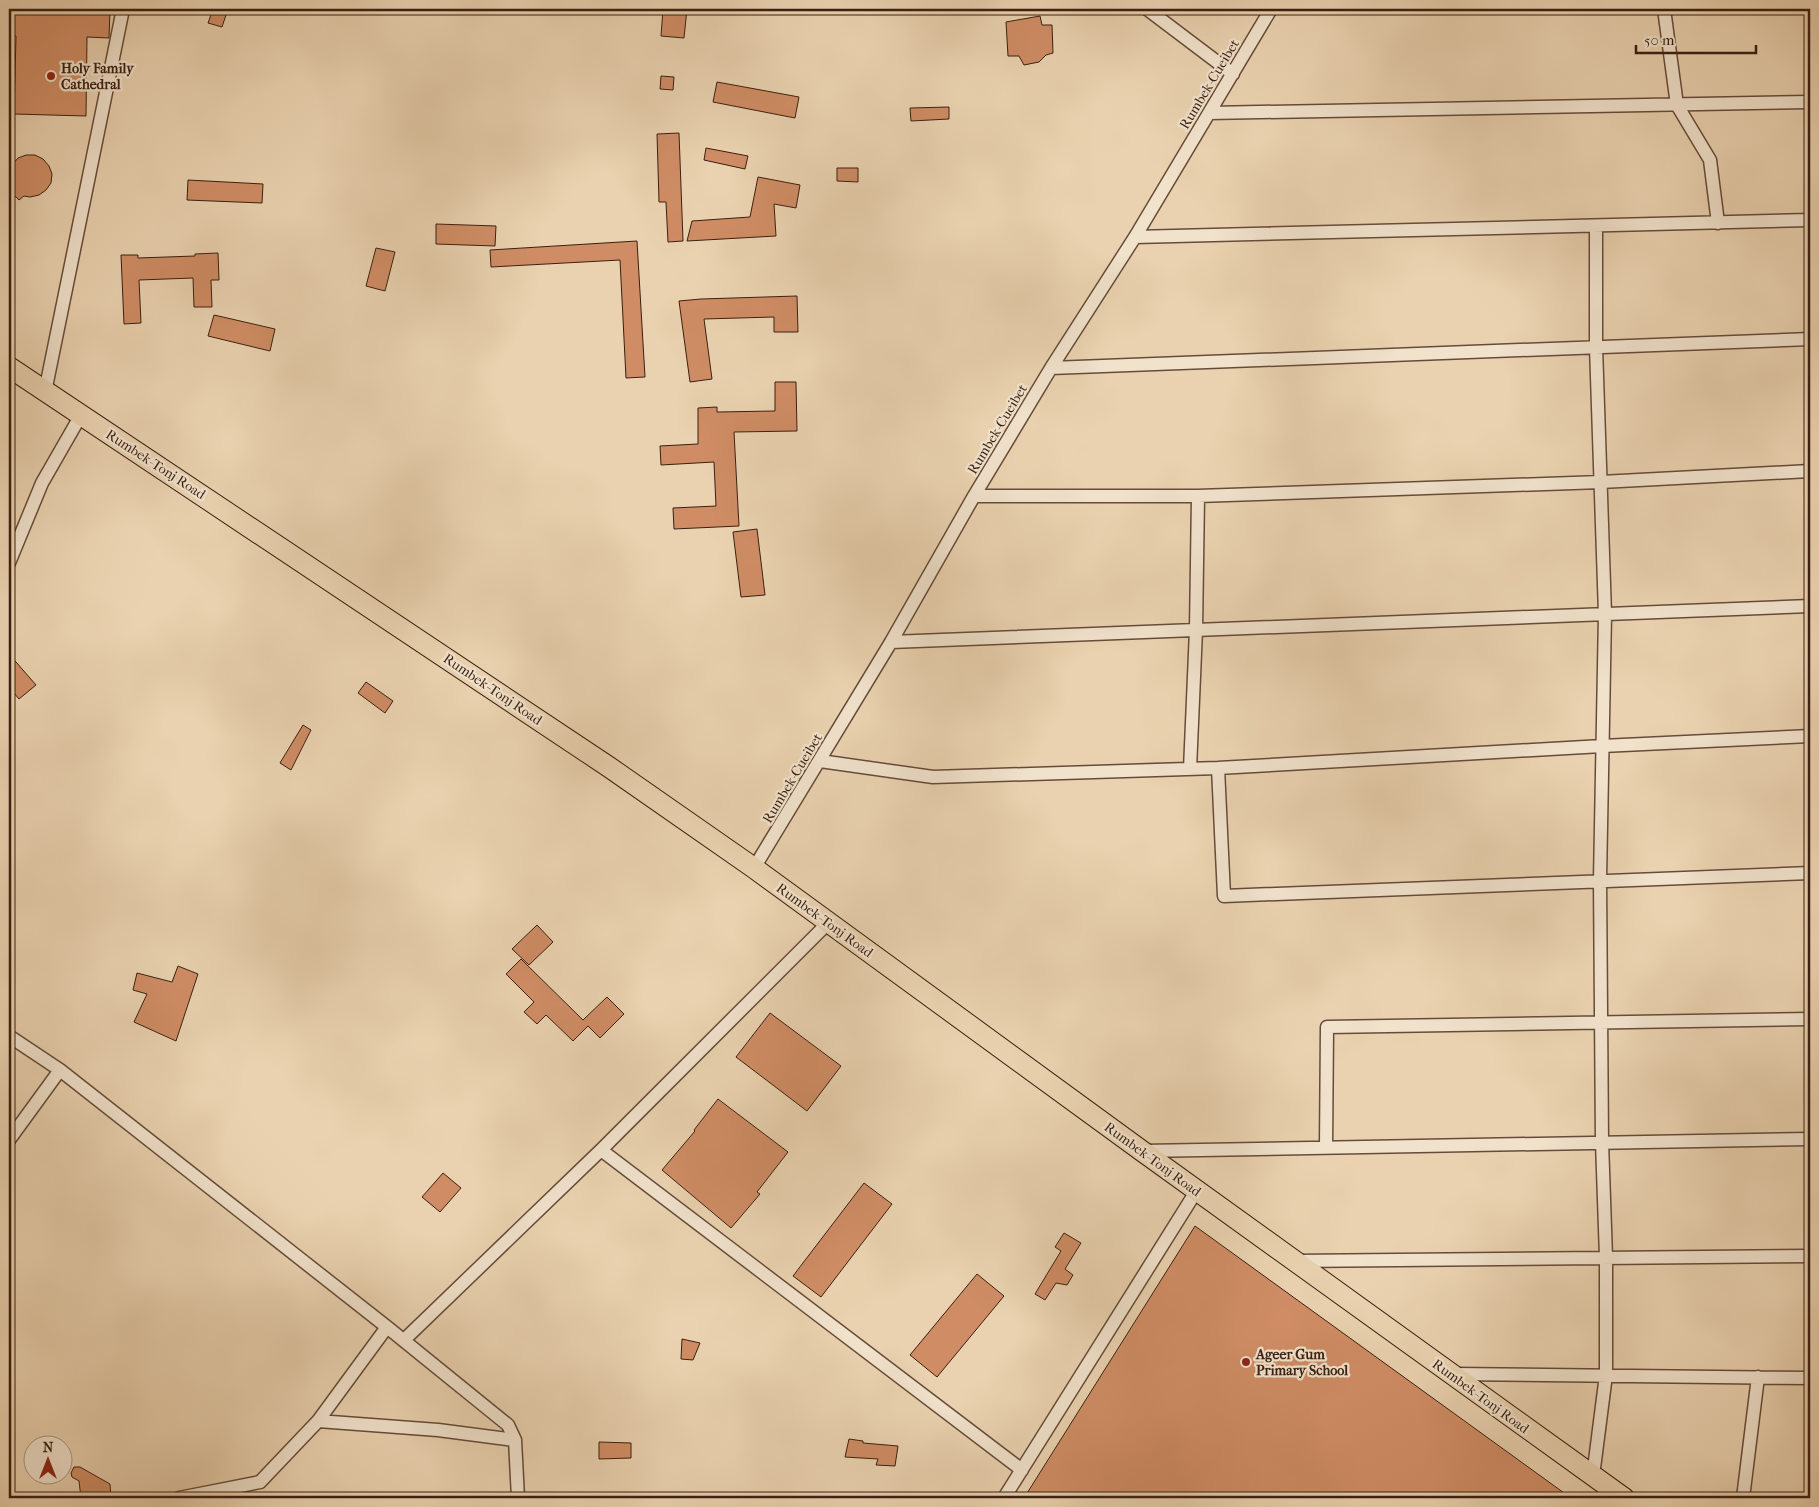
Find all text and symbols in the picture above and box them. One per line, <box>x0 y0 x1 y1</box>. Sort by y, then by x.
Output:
scale bar <box>1636 22 1756 54</box>
text: 50 m <box>1644 31 1675 49</box>
street label: Rumbek-Cueibet <box>1176 36 1243 132</box>
place label: Holy Family Cathedral <box>61 60 135 93</box>
marker: Holy Family Cathedral <box>45 70 57 82</box>
street label: Rumbek-Cueibet <box>964 381 1031 477</box>
street label: Rumbek-Tonj Road <box>103 426 209 503</box>
street label: Rumbek-Tonj Road <box>440 650 546 729</box>
street label: Rumbek-Cueibet <box>759 730 826 826</box>
street label: Rumbek-Tonj Road <box>773 880 877 961</box>
street label: Rumbek-Tonj Road <box>1101 1119 1205 1200</box>
place label: Ageer Gum Primary School <box>1255 1346 1348 1379</box>
marker: Ageer Gum Primary School <box>1240 1356 1252 1368</box>
street label: Rumbek-Tonj Road <box>1429 1356 1533 1437</box>
north arrow <box>22 1434 72 1484</box>
text: N <box>43 1439 54 1456</box>

